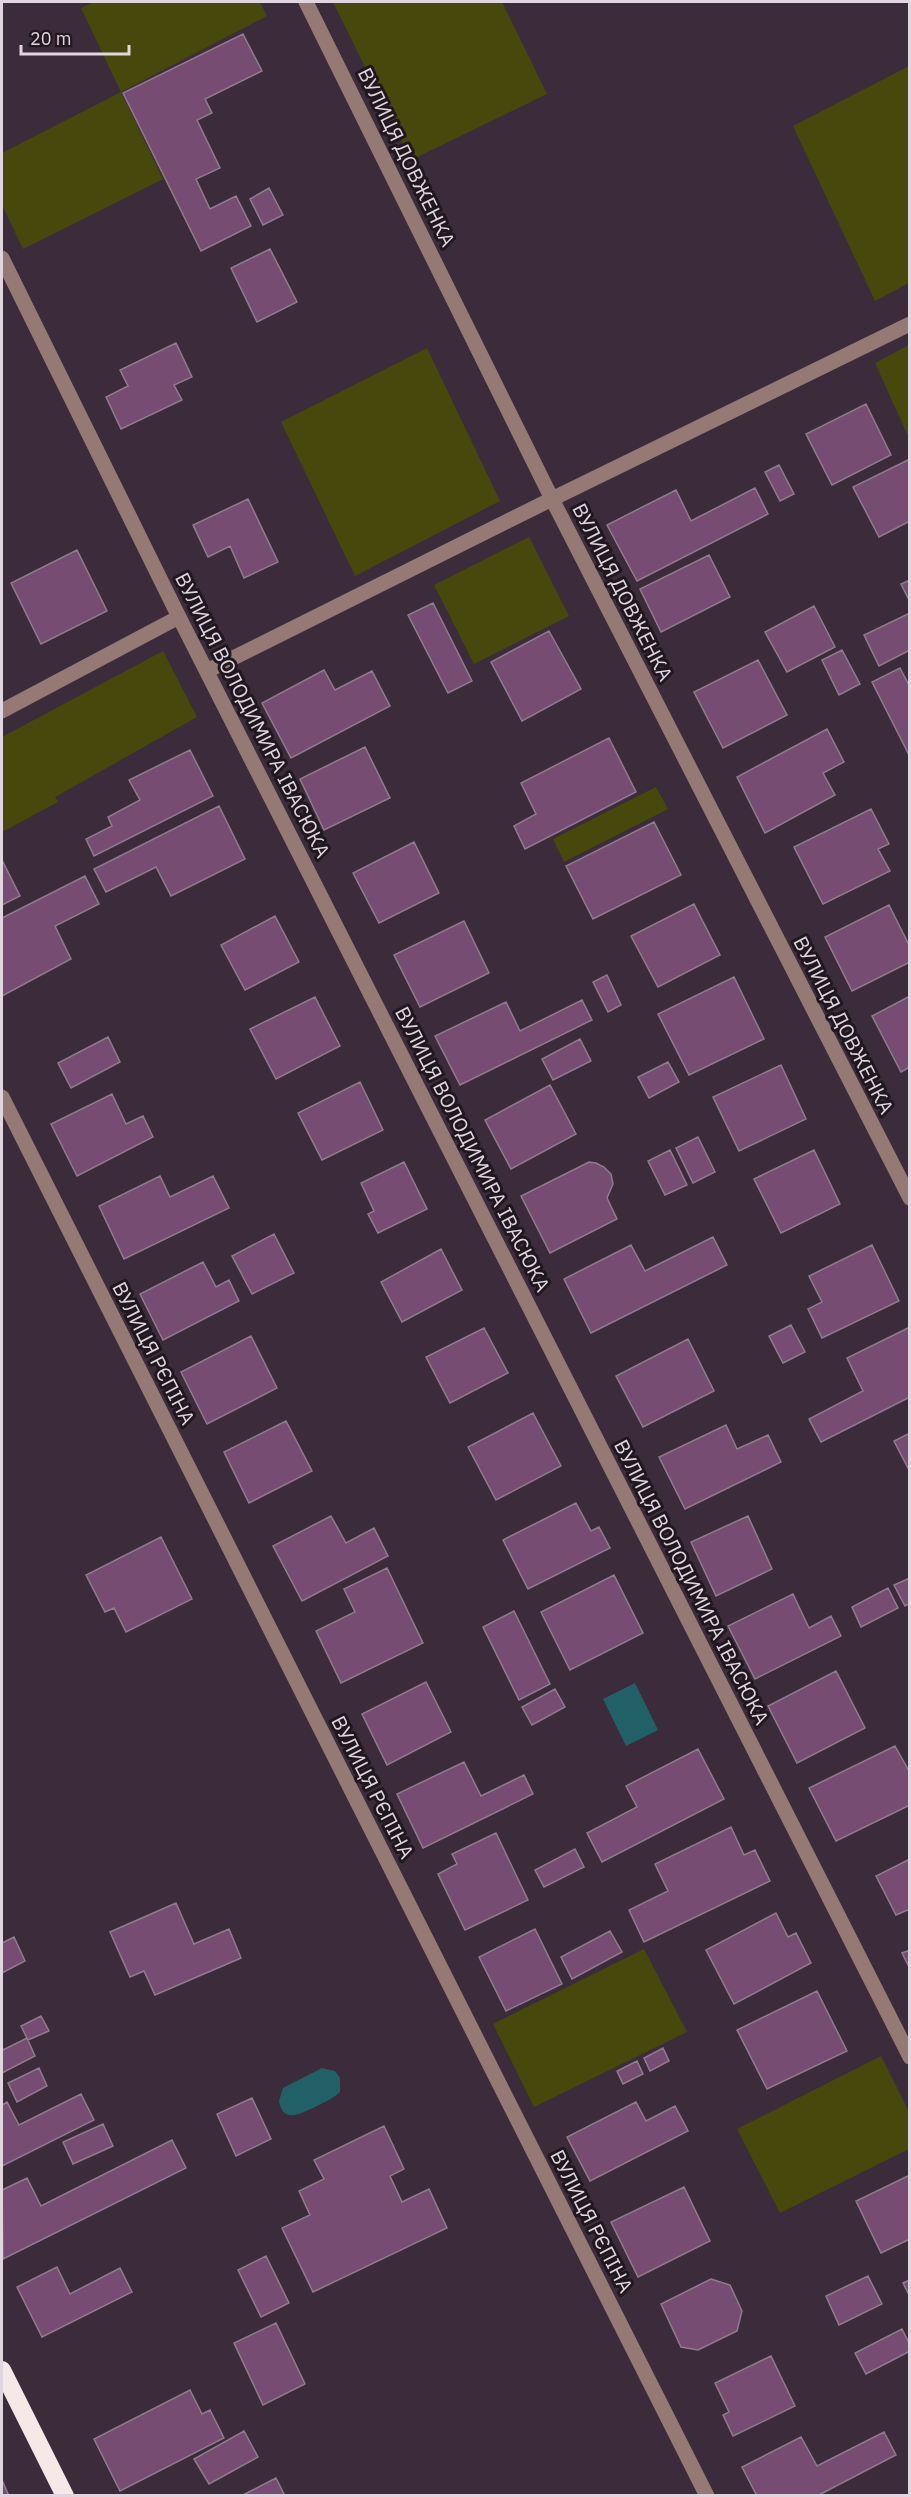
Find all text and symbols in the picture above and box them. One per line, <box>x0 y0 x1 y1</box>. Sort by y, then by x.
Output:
scale bar <box>21 18 129 56</box>
text: 20 m <box>30 27 72 50</box>
street label: ВУЛИЦЯ ДОВЖЕНКА <box>352 63 462 251</box>
street label: ВУЛИЦЯ ДОВЖЕНКА <box>566 499 680 686</box>
street label: ВУЛИЦЯ ВОЛОДИМИРА ІВАСЮКА <box>169 568 337 862</box>
street label: ВУЛИЦЯ ДОВЖЕНКА <box>787 932 901 1119</box>
street label: ВУЛИЦЯ ВОЛОДИМИРА ІВАСЮКА <box>389 1002 557 1296</box>
street label: ВУЛИЦЯ РЄПІНА <box>106 1277 202 1429</box>
street label: ВУЛИЦЯ ВОЛОДИМИРА ІВАСЮКА <box>608 1435 776 1729</box>
street label: ВУЛИЦЯ РЄПІНА <box>325 1711 421 1863</box>
street label: ВУЛИЦЯ РЄПІНА <box>544 2145 640 2297</box>

